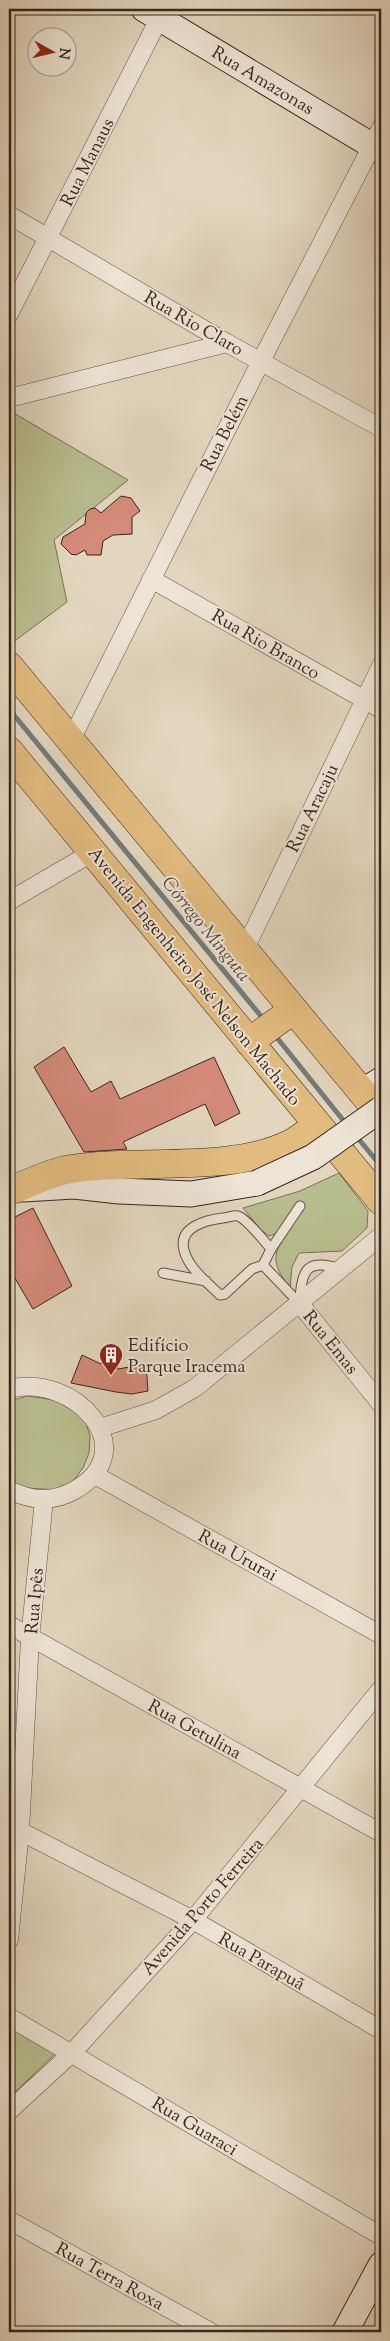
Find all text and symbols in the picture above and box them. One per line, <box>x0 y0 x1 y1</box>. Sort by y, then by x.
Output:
north arrow <box>28 28 78 78</box>
street label: Rua Amazonas <box>206 41 318 123</box>
text: N <box>52 47 74 60</box>
street label: Rua Manaus <box>55 114 122 212</box>
street label: Rua Rio Claro <box>139 286 248 364</box>
street label: Rua Belém <box>195 391 256 477</box>
street label: Rua Rio Branco <box>206 604 324 687</box>
street label: Rua Aracaju <box>281 760 346 858</box>
street label: Avenida Engenheiro José Nelson Machado <box>81 842 306 1112</box>
water label: Córrego Minguta <box>154 871 256 988</box>
street label: Rua Emas <box>295 1306 363 1381</box>
place label: Edifício Parque Iracema <box>128 1334 246 1381</box>
building icon: Edifício Parque Iracema <box>98 1342 124 1376</box>
street label: Rua Ururai <box>193 1524 281 1589</box>
street label: Rua Ipês <box>20 1567 52 1635</box>
street label: Rua Getulina <box>142 1694 246 1767</box>
street label: Avenida Porto Ferreira <box>136 1833 271 1982</box>
street label: Rua Parapuã <box>213 1927 309 1998</box>
street label: Rua Guaraci <box>146 2092 242 2164</box>
street label: Rua Terra Roxa <box>50 2237 168 2318</box>

